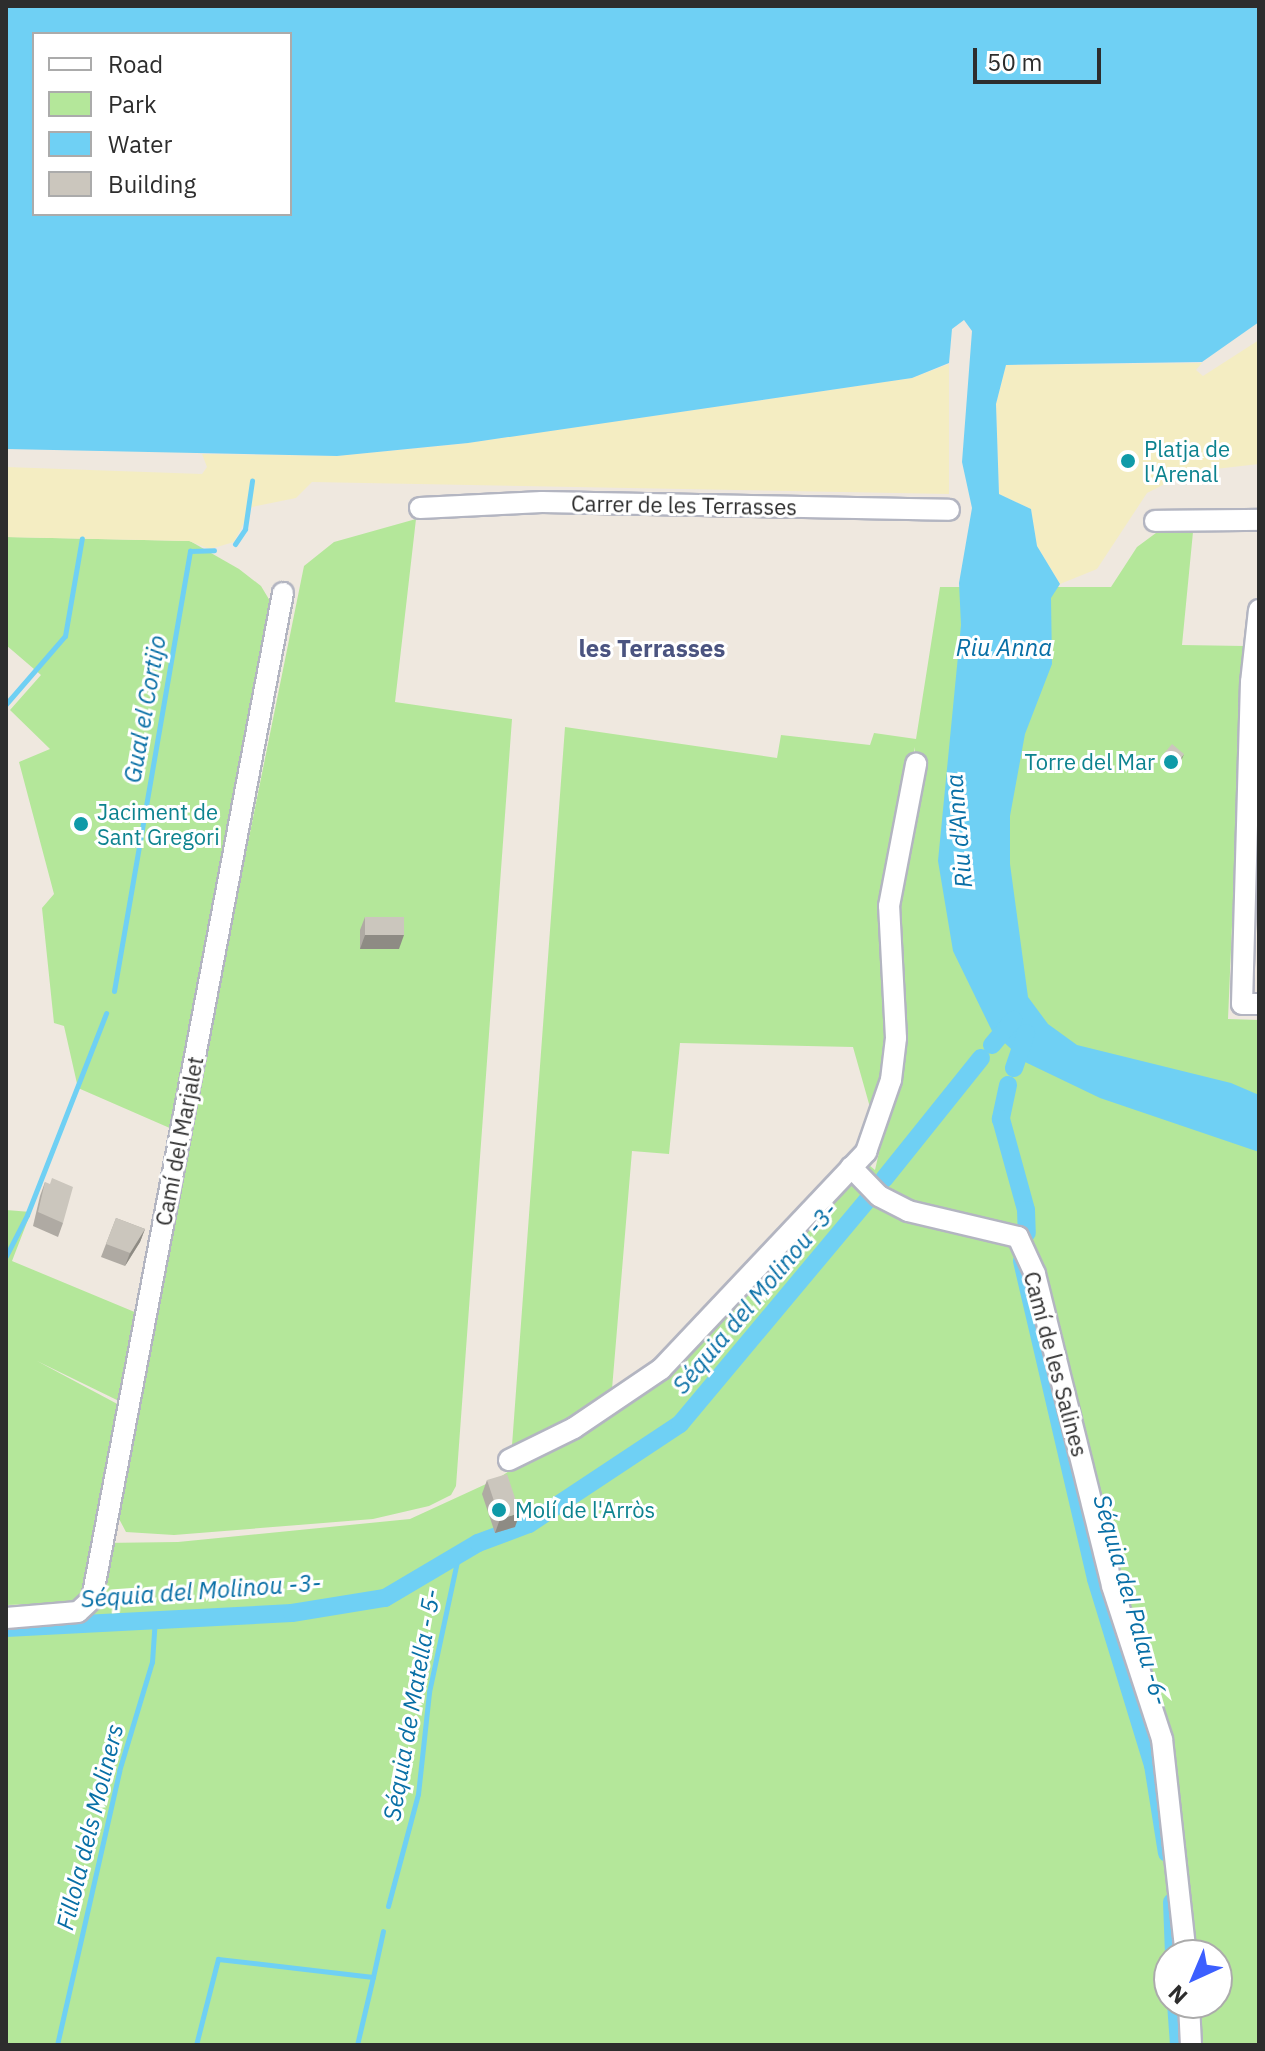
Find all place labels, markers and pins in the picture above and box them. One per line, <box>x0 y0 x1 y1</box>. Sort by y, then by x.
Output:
place label: Platja de l'Arenal <box>1144 435 1230 486</box>
marker: Platja de l'Arenal <box>1119 452 1137 470</box>
place label: Torre del Mar <box>1025 749 1155 775</box>
marker: Torre del Mar <box>1162 753 1180 771</box>
place label: Jaciment de Sant Gregori <box>97 798 220 850</box>
marker: Jaciment de Sant Gregori <box>72 815 90 833</box>
place label: Molí de l'Arròs <box>515 1497 655 1523</box>
marker: Molí de l'Arròs <box>490 1501 508 1519</box>

